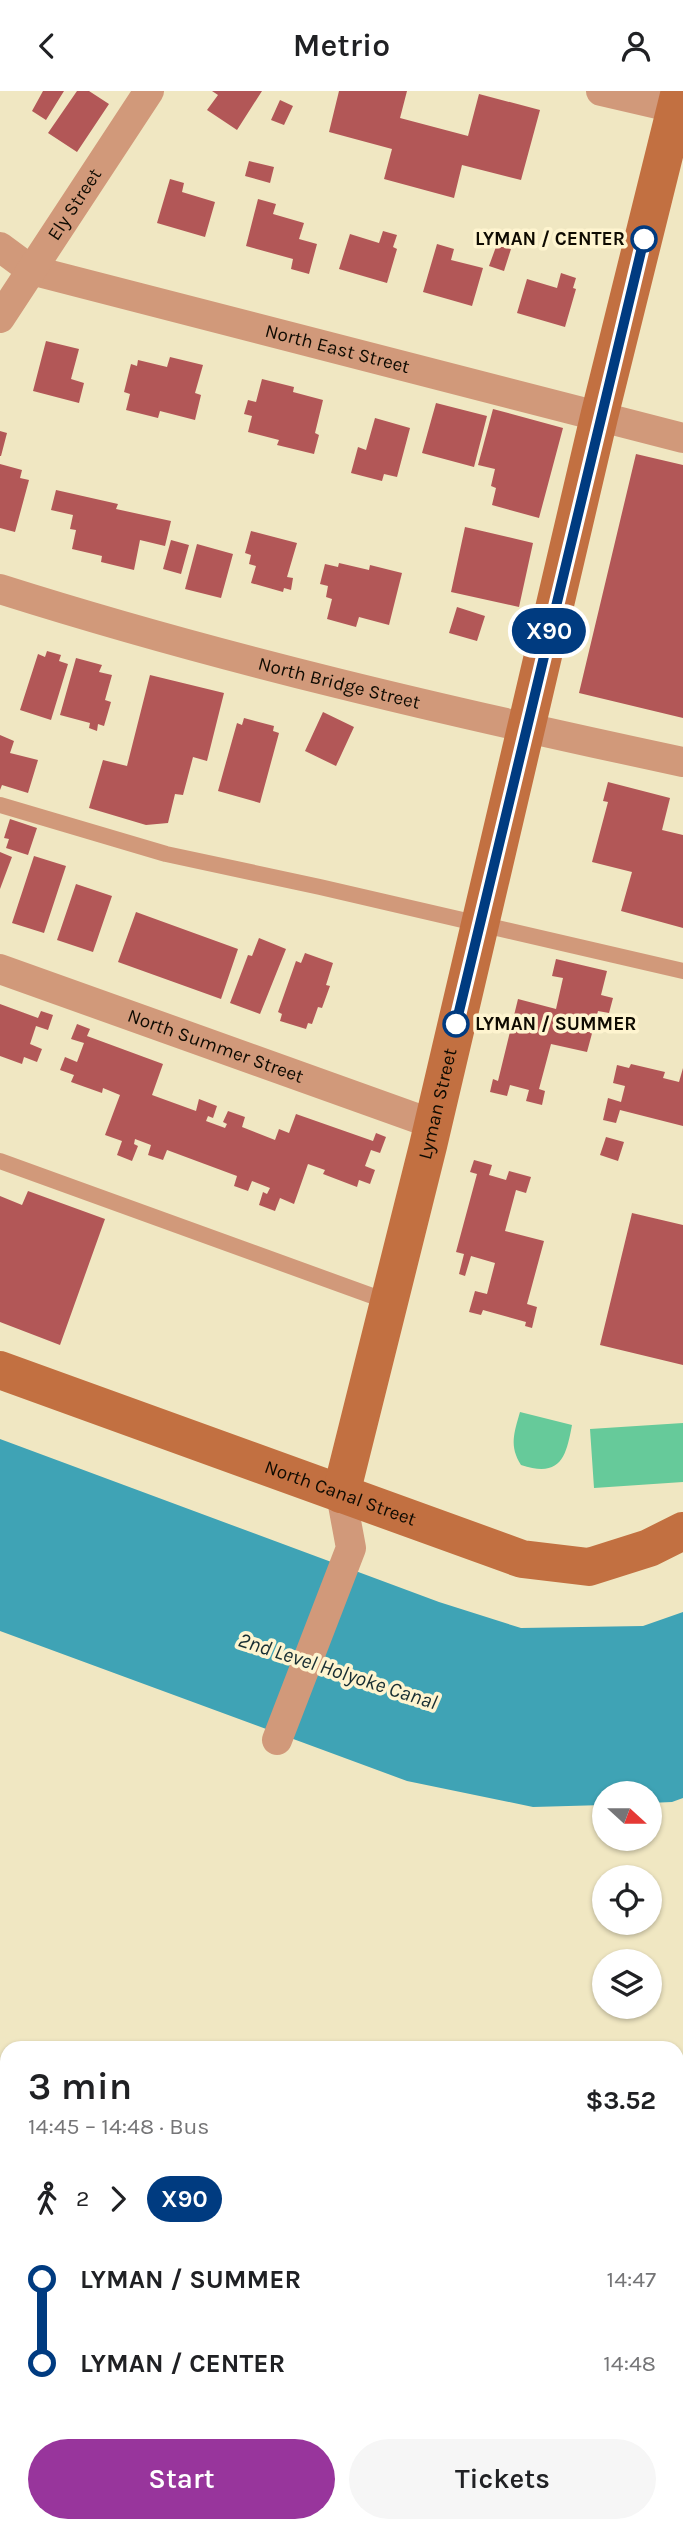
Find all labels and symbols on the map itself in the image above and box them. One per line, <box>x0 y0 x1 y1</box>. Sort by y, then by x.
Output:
street label: Ely Street <box>43 164 106 244</box>
marker: LYMAN / CENTER <box>631 226 657 252</box>
place label: LYMAN / CENTER <box>475 228 625 250</box>
street label: North East Street <box>263 320 412 378</box>
line badge: X90 <box>509 608 589 654</box>
street label: North Bridge Street <box>256 652 422 714</box>
street label: North Summer Street <box>125 1005 307 1088</box>
marker: LYMAN / SUMMER <box>443 1011 469 1037</box>
place label: LYMAN / SUMMER <box>475 1013 637 1035</box>
street label: Lyman Street <box>414 1046 462 1162</box>
street label: North Canal Street <box>262 1456 419 1531</box>
water label: 2nd Level Holyoke Canal <box>236 1627 440 1715</box>
north arrow <box>592 1781 662 1851</box>

